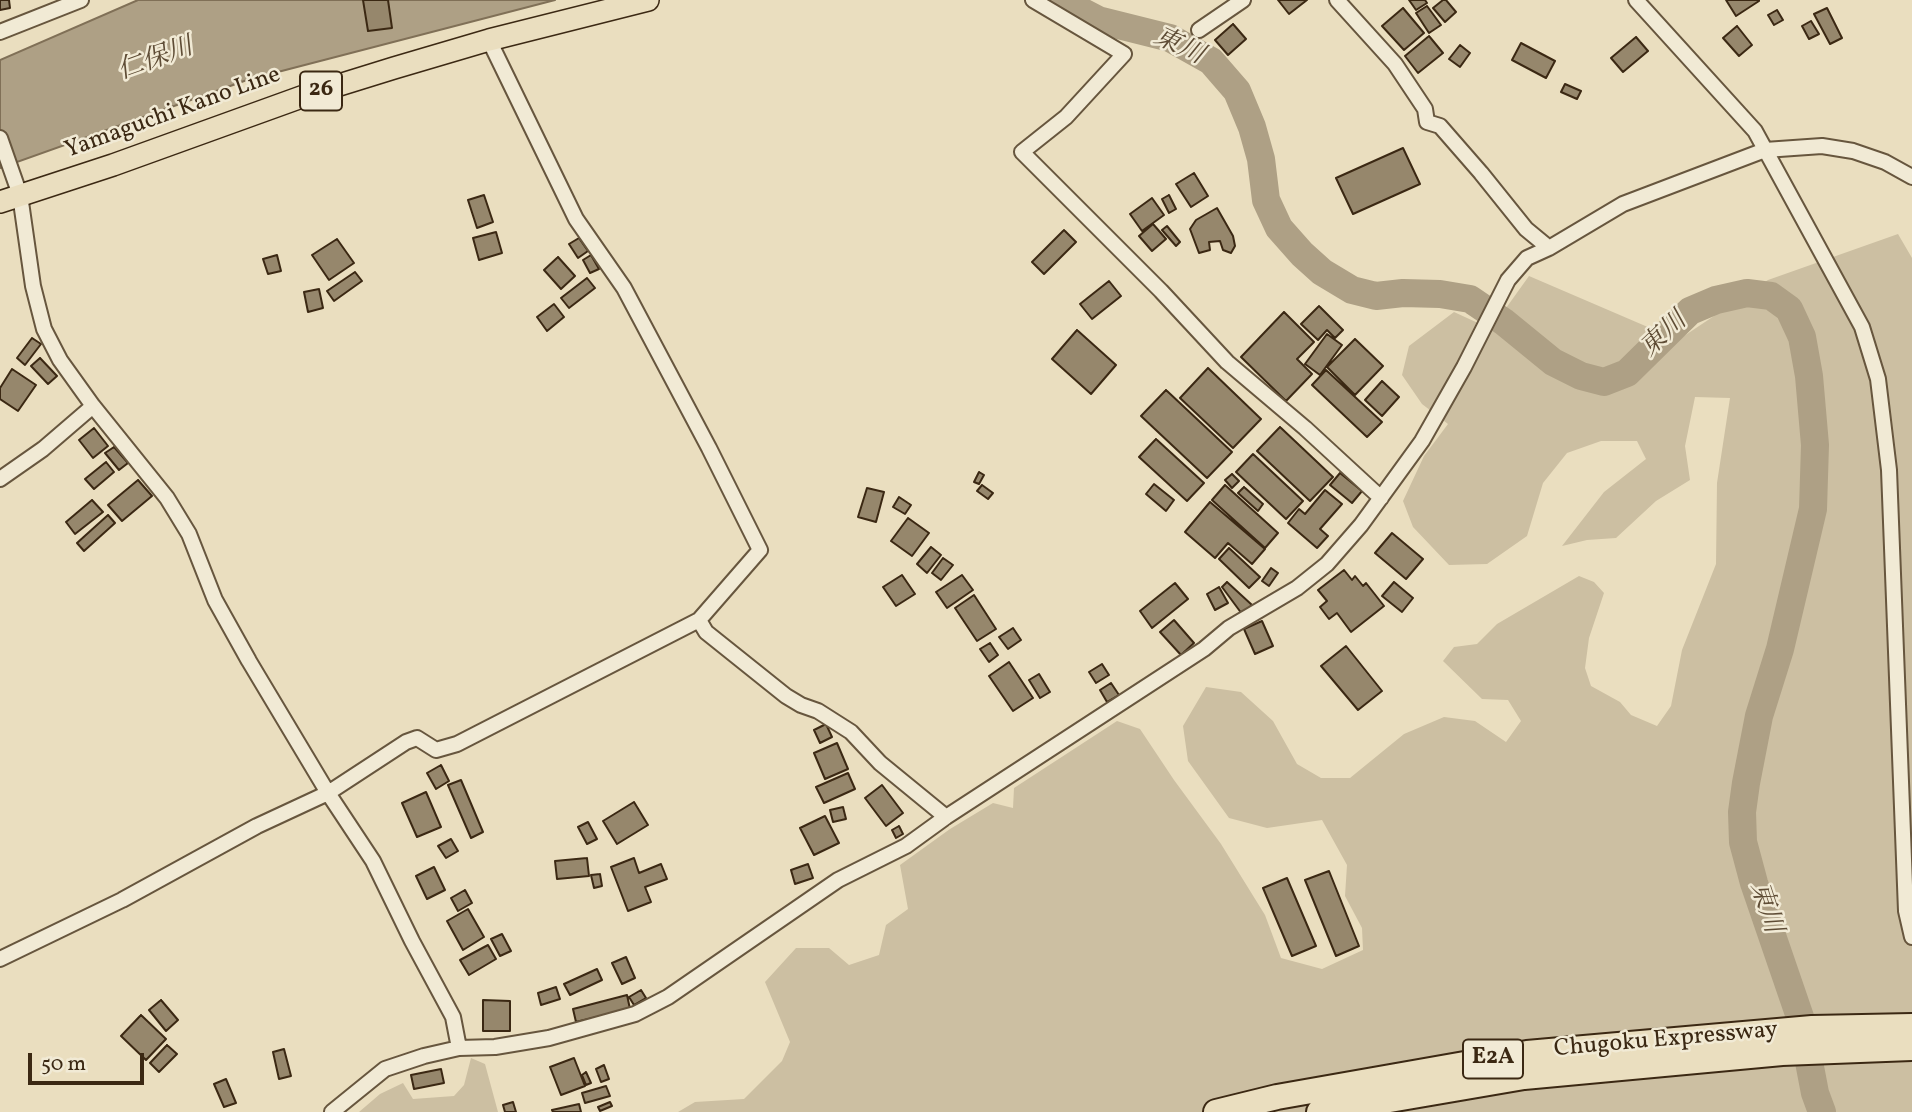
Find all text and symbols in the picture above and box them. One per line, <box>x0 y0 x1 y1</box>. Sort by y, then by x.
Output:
water label: 東川 <box>1148 23 1208 73</box>
water label: 仁保川 <box>114 33 198 89</box>
street label: Yamaguchi Kano Line <box>61 62 285 166</box>
road number: 26 <box>300 72 342 110</box>
water label: 東川 <box>1635 307 1695 365</box>
water label: 東川 <box>1741 878 1787 938</box>
street label: Chugoku Expressway <box>1553 1017 1779 1065</box>
scale bar <box>32 1038 147 1082</box>
road number: E2A <box>1463 1040 1523 1078</box>
text: 50 m <box>41 1050 86 1079</box>

